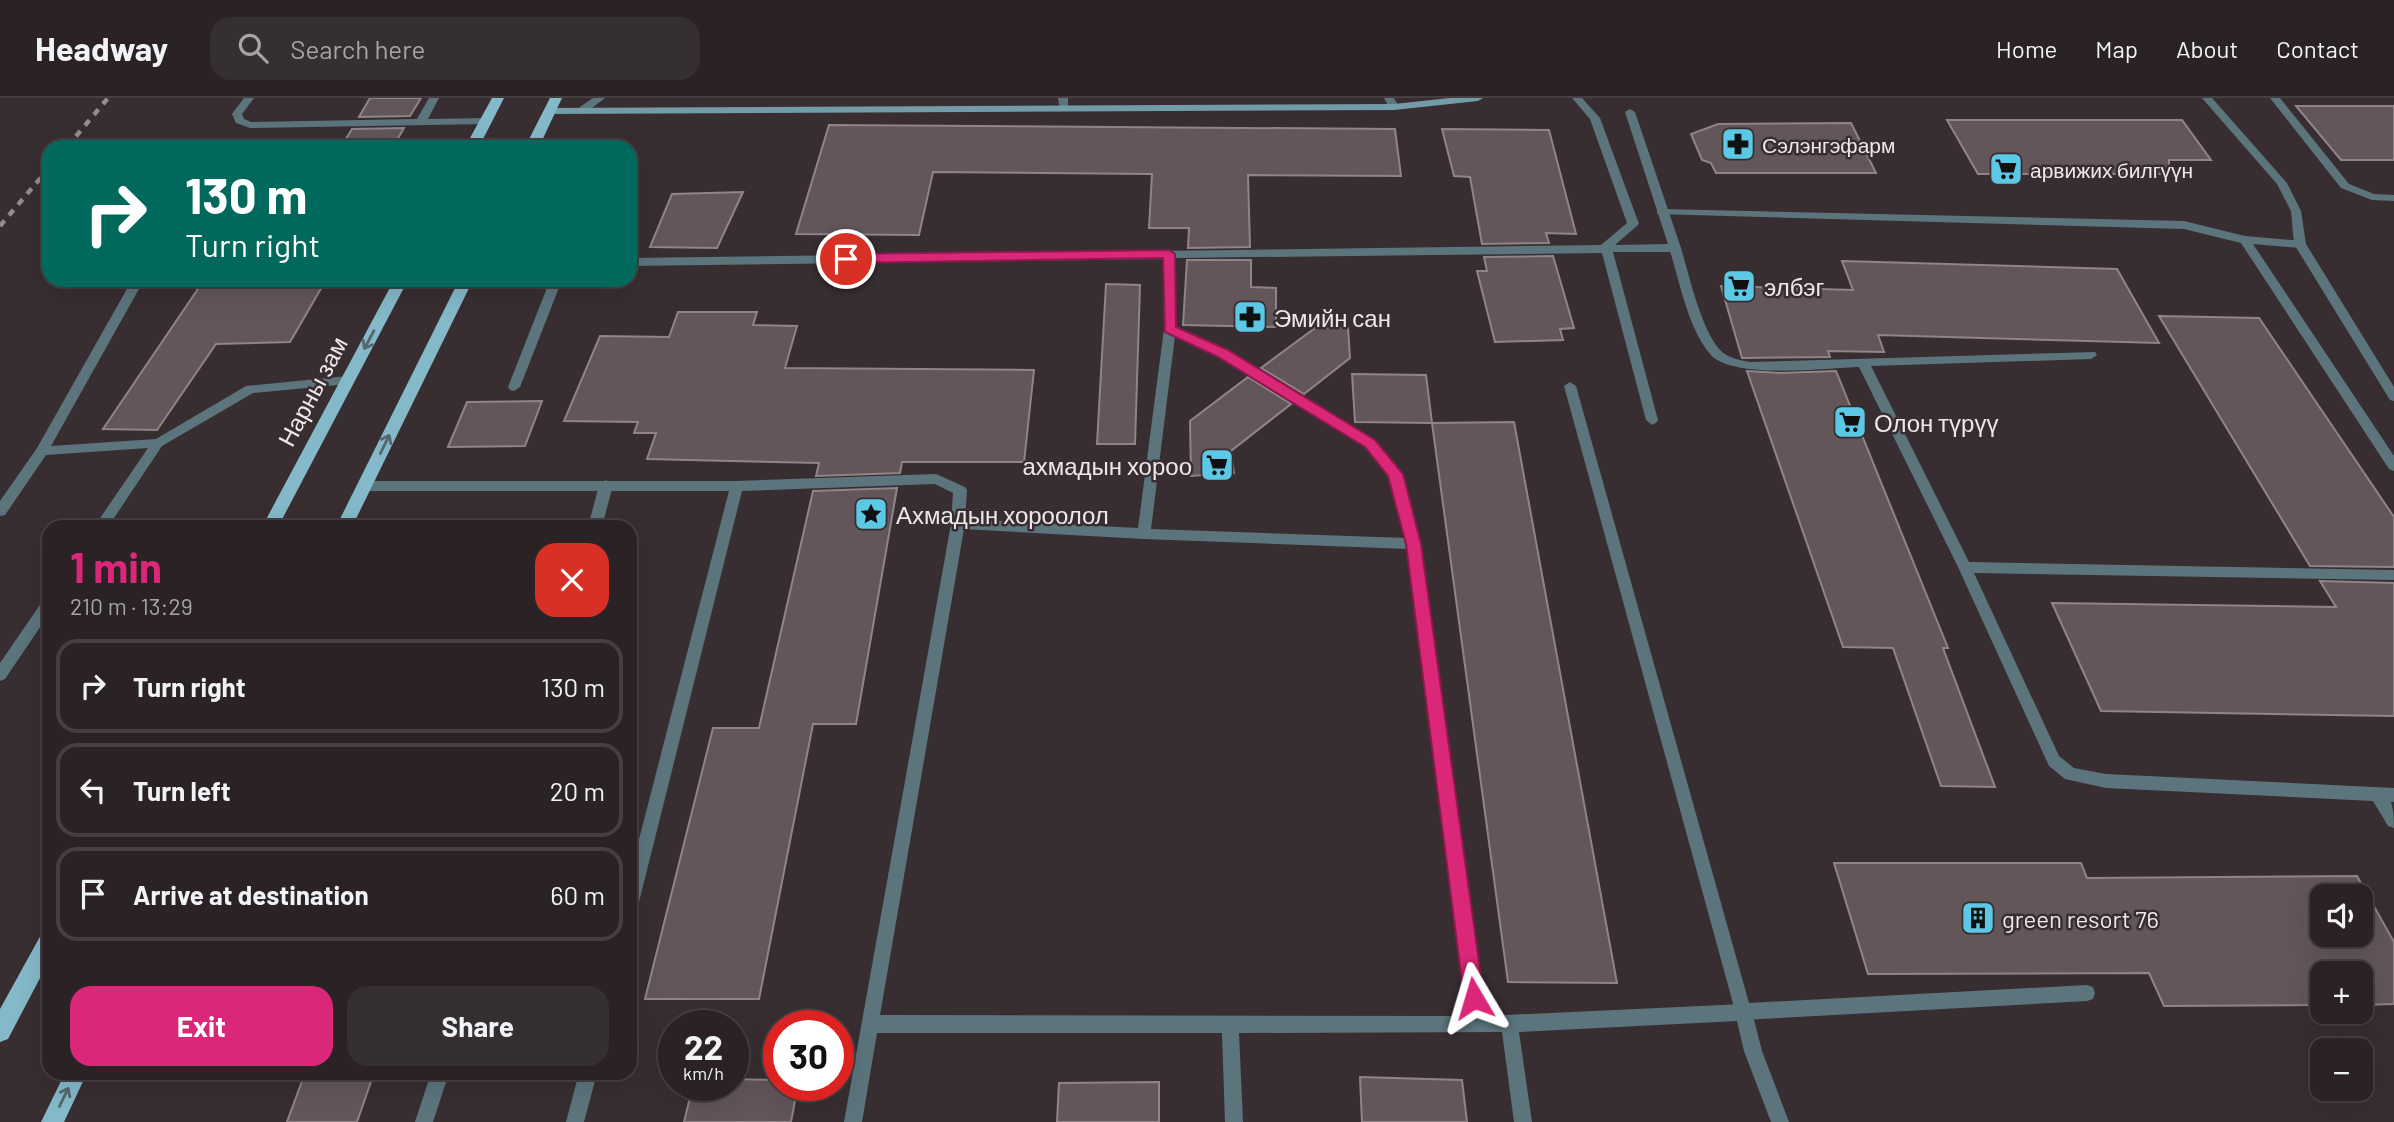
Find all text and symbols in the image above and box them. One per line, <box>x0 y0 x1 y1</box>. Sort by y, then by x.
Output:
search box <box>210 17 700 80</box>
text: Headway <box>35 28 168 68</box>
icon: search <box>234 29 272 67</box>
text: Search here <box>290 33 425 64</box>
text: Home <box>1996 34 2057 63</box>
text: Map <box>2095 34 2138 63</box>
text: About <box>2176 34 2238 63</box>
text: Contact <box>2276 34 2359 63</box>
pharmacy icon: Сэлэнгэфарм <box>1719 125 1757 163</box>
place label: Сэлэнгэфарм <box>1762 132 1895 157</box>
supermarket icon: арвижих билгүүн <box>1987 150 2025 188</box>
place label: арвижих билгүүн <box>2030 157 2193 182</box>
text: 130 m <box>185 165 307 224</box>
icon: right <box>70 168 161 259</box>
text: Turn right <box>185 225 320 263</box>
pin <box>816 229 876 289</box>
icon: arrive <box>827 240 865 278</box>
supermarket icon: элбэг <box>1720 267 1758 305</box>
place label: элбэг <box>1764 272 1824 301</box>
pharmacy icon: Эмийн сан <box>1231 298 1269 336</box>
place label: Эмийн сан <box>1274 303 1391 332</box>
one-way arrow <box>362 329 375 350</box>
street label: Нарны зам <box>271 331 353 451</box>
supermarket icon: Олон түрүү <box>1831 403 1869 441</box>
place label: Олон түрүү <box>1874 408 1998 437</box>
one-way arrow <box>379 434 393 455</box>
supermarket icon: ахмадын хороо <box>1198 446 1236 484</box>
place label: ахмадын хороо <box>1022 451 1192 480</box>
place icon: Ахмадын хороолол <box>852 495 890 533</box>
place label: Ахмадын хороолол <box>896 500 1109 529</box>
text: 1 min <box>70 541 162 591</box>
button: close <box>535 543 609 617</box>
text: 210 m · 13:29 <box>70 592 193 620</box>
icon: right <box>74 667 112 705</box>
text: Turn right <box>133 671 246 702</box>
text: 130 m <box>541 671 605 702</box>
icon: left <box>74 771 112 809</box>
text: Turn left <box>133 775 231 806</box>
text: 20 m <box>550 775 605 806</box>
icon: arrive <box>74 875 112 913</box>
text: Arrive at destination <box>133 879 369 910</box>
text: 60 m <box>550 879 605 910</box>
map controls <box>2310 884 2373 1101</box>
button: sound <box>2310 884 2373 947</box>
building icon: green resort 76 <box>1959 899 1997 937</box>
place label: green resort 76 <box>2002 904 2159 933</box>
position arrow <box>1437 961 1511 1035</box>
button: + <box>2310 961 2373 1024</box>
button: Exit <box>70 986 333 1066</box>
button: Share <box>347 986 609 1066</box>
speed limit sign: 30 <box>763 1010 854 1101</box>
text: 22 <box>684 1025 723 1067</box>
button: − <box>2310 1038 2373 1101</box>
text: km/h <box>683 1062 724 1084</box>
one-way arrow <box>58 1087 72 1108</box>

